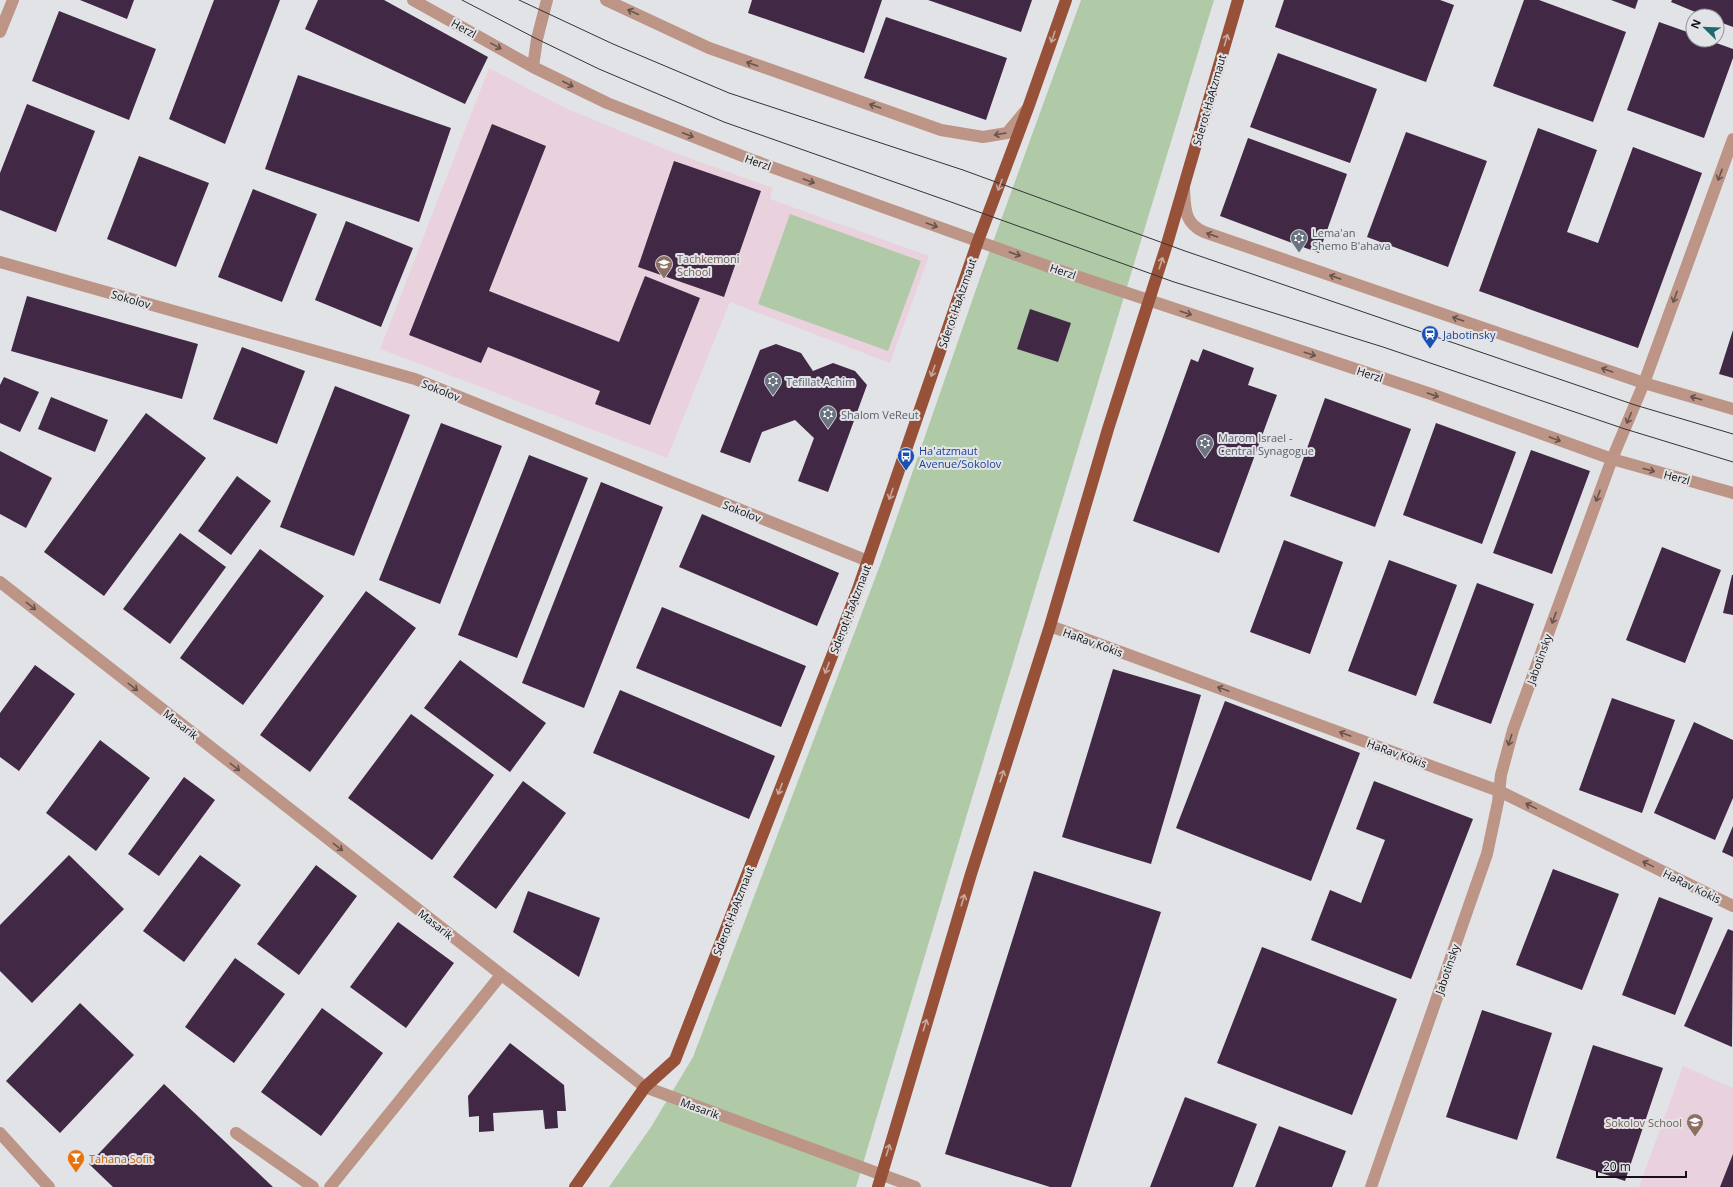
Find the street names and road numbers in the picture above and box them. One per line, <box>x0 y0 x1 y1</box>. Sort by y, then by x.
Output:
street label: Herzl <box>449 15 479 41</box>
street label: Sderot HaAtzmaut <box>1189 53 1229 147</box>
street label: Herzl <box>743 150 773 174</box>
street label: Sderot HaAtzmaut <box>935 256 979 350</box>
street label: Herzl <box>1048 260 1078 282</box>
street label: Sokolov <box>110 286 153 312</box>
street label: Herzl <box>1355 363 1385 385</box>
street label: Sokolov <box>420 376 463 405</box>
street label: Herzl <box>1662 466 1692 488</box>
street label: Sokolov <box>721 497 764 526</box>
street label: Sderot HaAtzmaut <box>826 562 874 656</box>
street label: HaRav Kokis <box>1061 624 1125 660</box>
street label: Jabotinsky <box>1523 631 1555 687</box>
street label: Masarik <box>160 706 202 742</box>
street label: HaRav Kokis <box>1365 735 1429 771</box>
street label: Sderot HaAtzmaut <box>709 864 757 958</box>
street label: HaRav Kokis <box>1661 866 1723 906</box>
street label: Masarik <box>415 906 457 942</box>
street label: Jabotinsky <box>1431 941 1463 997</box>
street label: Masarik <box>678 1094 722 1122</box>

